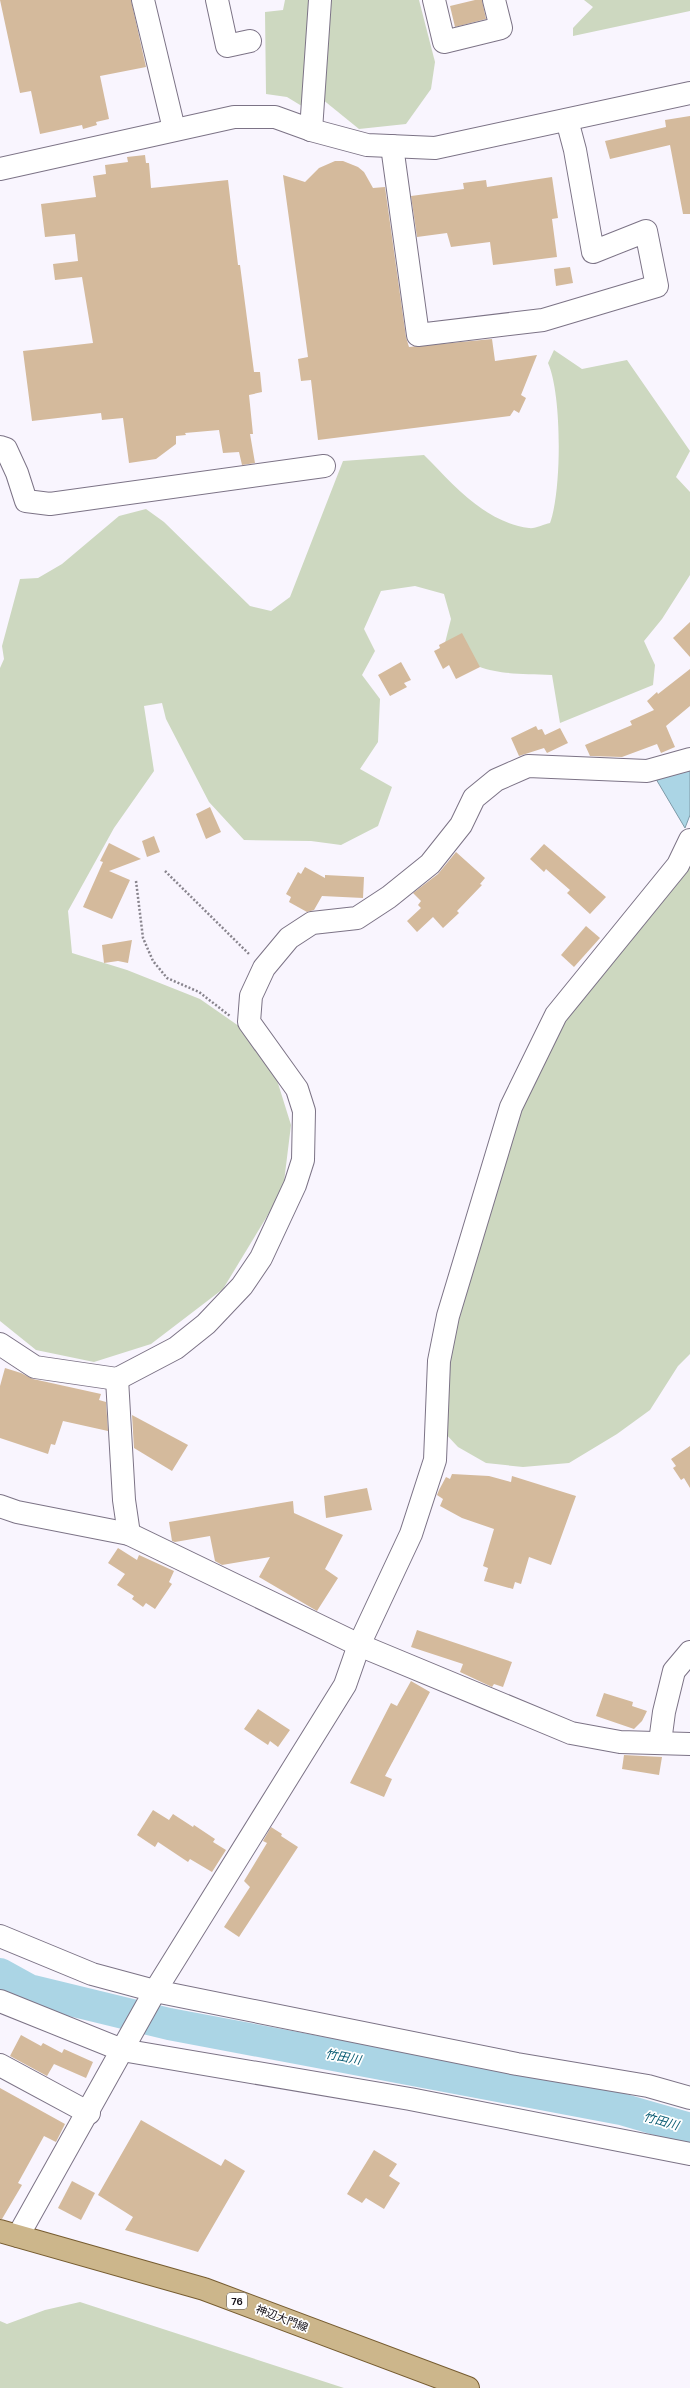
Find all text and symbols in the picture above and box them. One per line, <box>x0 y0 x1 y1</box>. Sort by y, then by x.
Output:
water label: 竹田川 <box>324 2046 364 2069</box>
water label: 竹田川 <box>641 2108 682 2134</box>
road number: 76 <box>227 2293 247 2309</box>
street label: 神辺大門線 <box>254 2302 310 2334</box>

